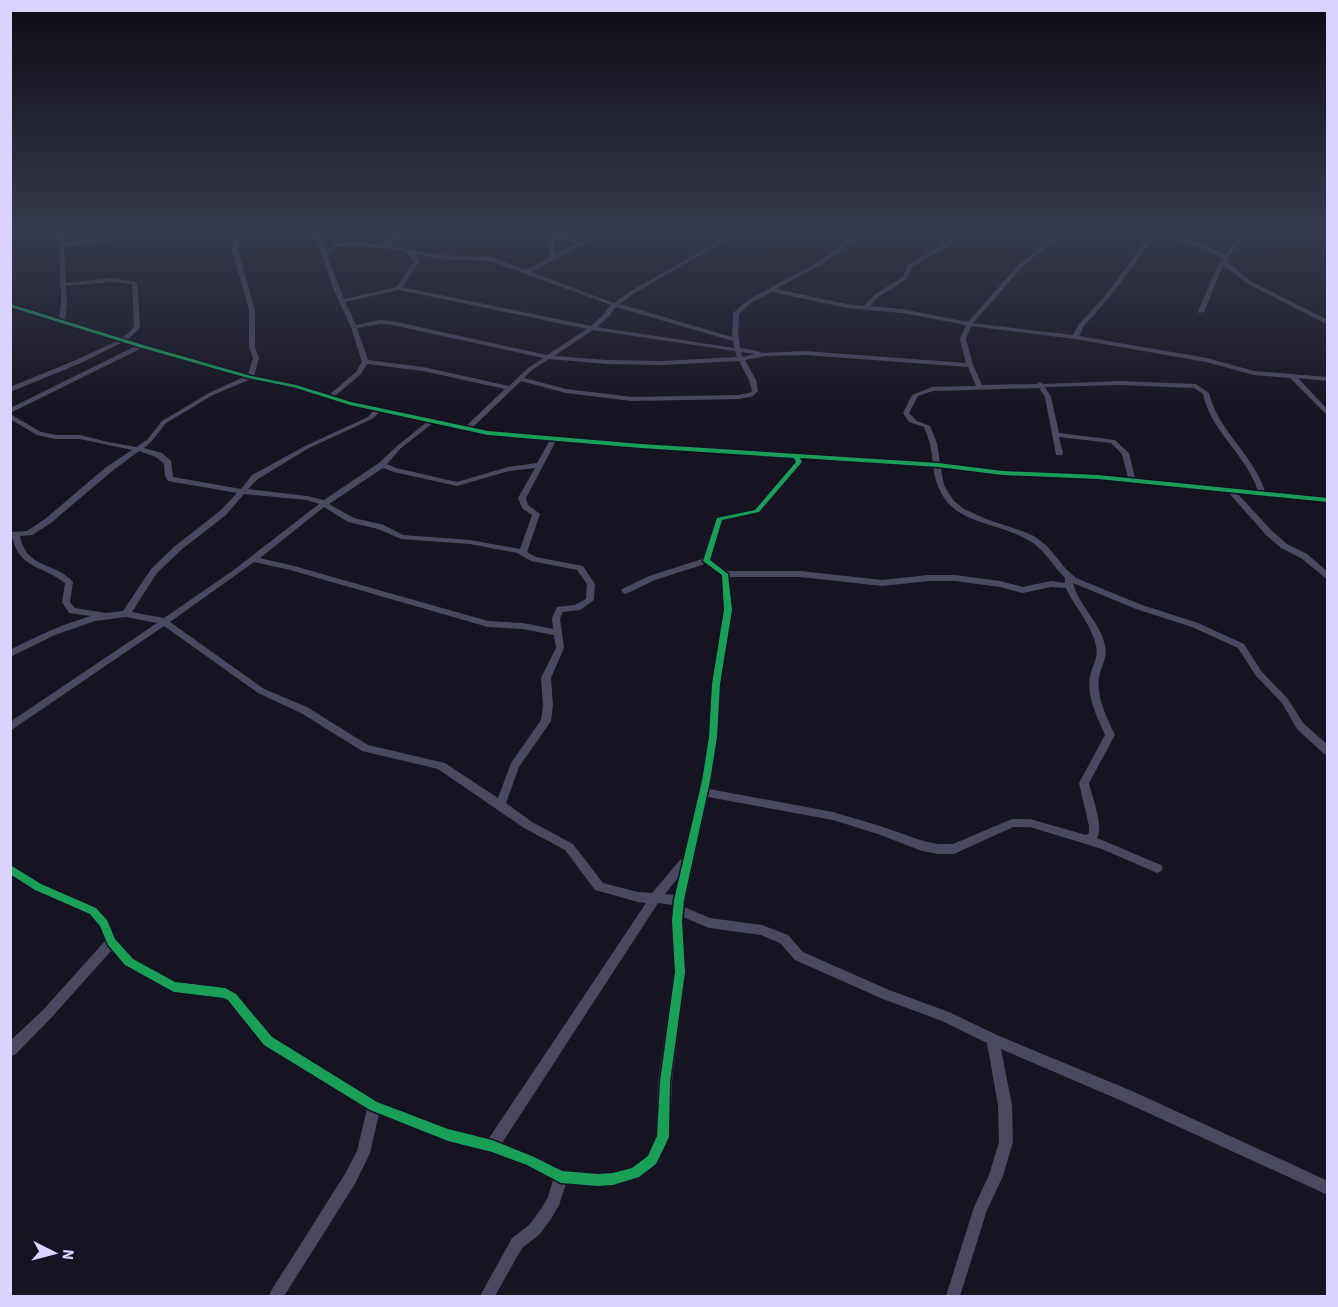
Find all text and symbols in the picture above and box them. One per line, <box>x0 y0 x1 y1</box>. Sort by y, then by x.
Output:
north arrow <box>24 1223 84 1283</box>
text: N <box>56 1248 79 1261</box>

